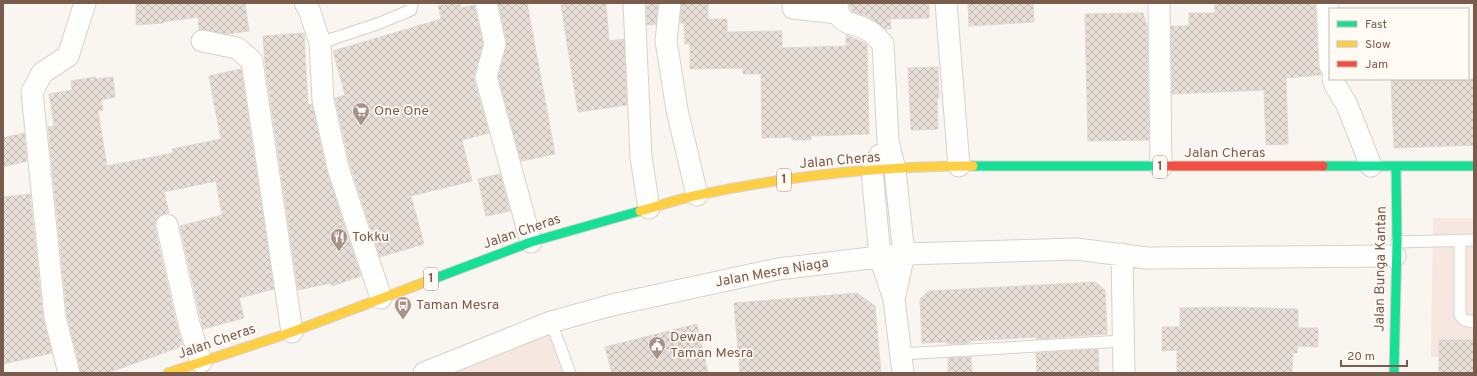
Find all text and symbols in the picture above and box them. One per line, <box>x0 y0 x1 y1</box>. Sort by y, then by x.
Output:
legend <box>1329 8 1469 80</box>
text: Fast <box>1365 17 1387 33</box>
text: Slow <box>1365 37 1391 53</box>
text: Jam <box>1365 57 1388 73</box>
supermarket icon: One One <box>351 101 371 126</box>
place label: One One <box>374 103 429 120</box>
street label: Jalan Cheras <box>1184 145 1266 162</box>
street label: Jalan Cheras <box>799 149 881 173</box>
road number: 1 <box>1153 156 1167 178</box>
road number: 1 <box>777 169 791 191</box>
street label: Jalan Bunga Kantan <box>1371 206 1391 332</box>
street label: Jalan Cheras <box>481 211 563 253</box>
restaurant icon: Tokku <box>329 227 349 252</box>
place label: Tokku <box>352 229 389 246</box>
street label: Jalan Mesra Niaga <box>714 255 830 291</box>
road number: 1 <box>424 268 438 290</box>
bus stop icon: Taman Mesra <box>393 295 413 320</box>
place label: Taman Mesra <box>416 297 499 314</box>
street label: Jalan Cheras <box>176 321 258 363</box>
place label: Dewan Taman Mesra <box>670 329 753 362</box>
public building icon: Dewan Taman Mesra <box>647 335 667 360</box>
scale bar <box>1341 342 1407 368</box>
text: 20 m <box>1347 349 1375 365</box>

